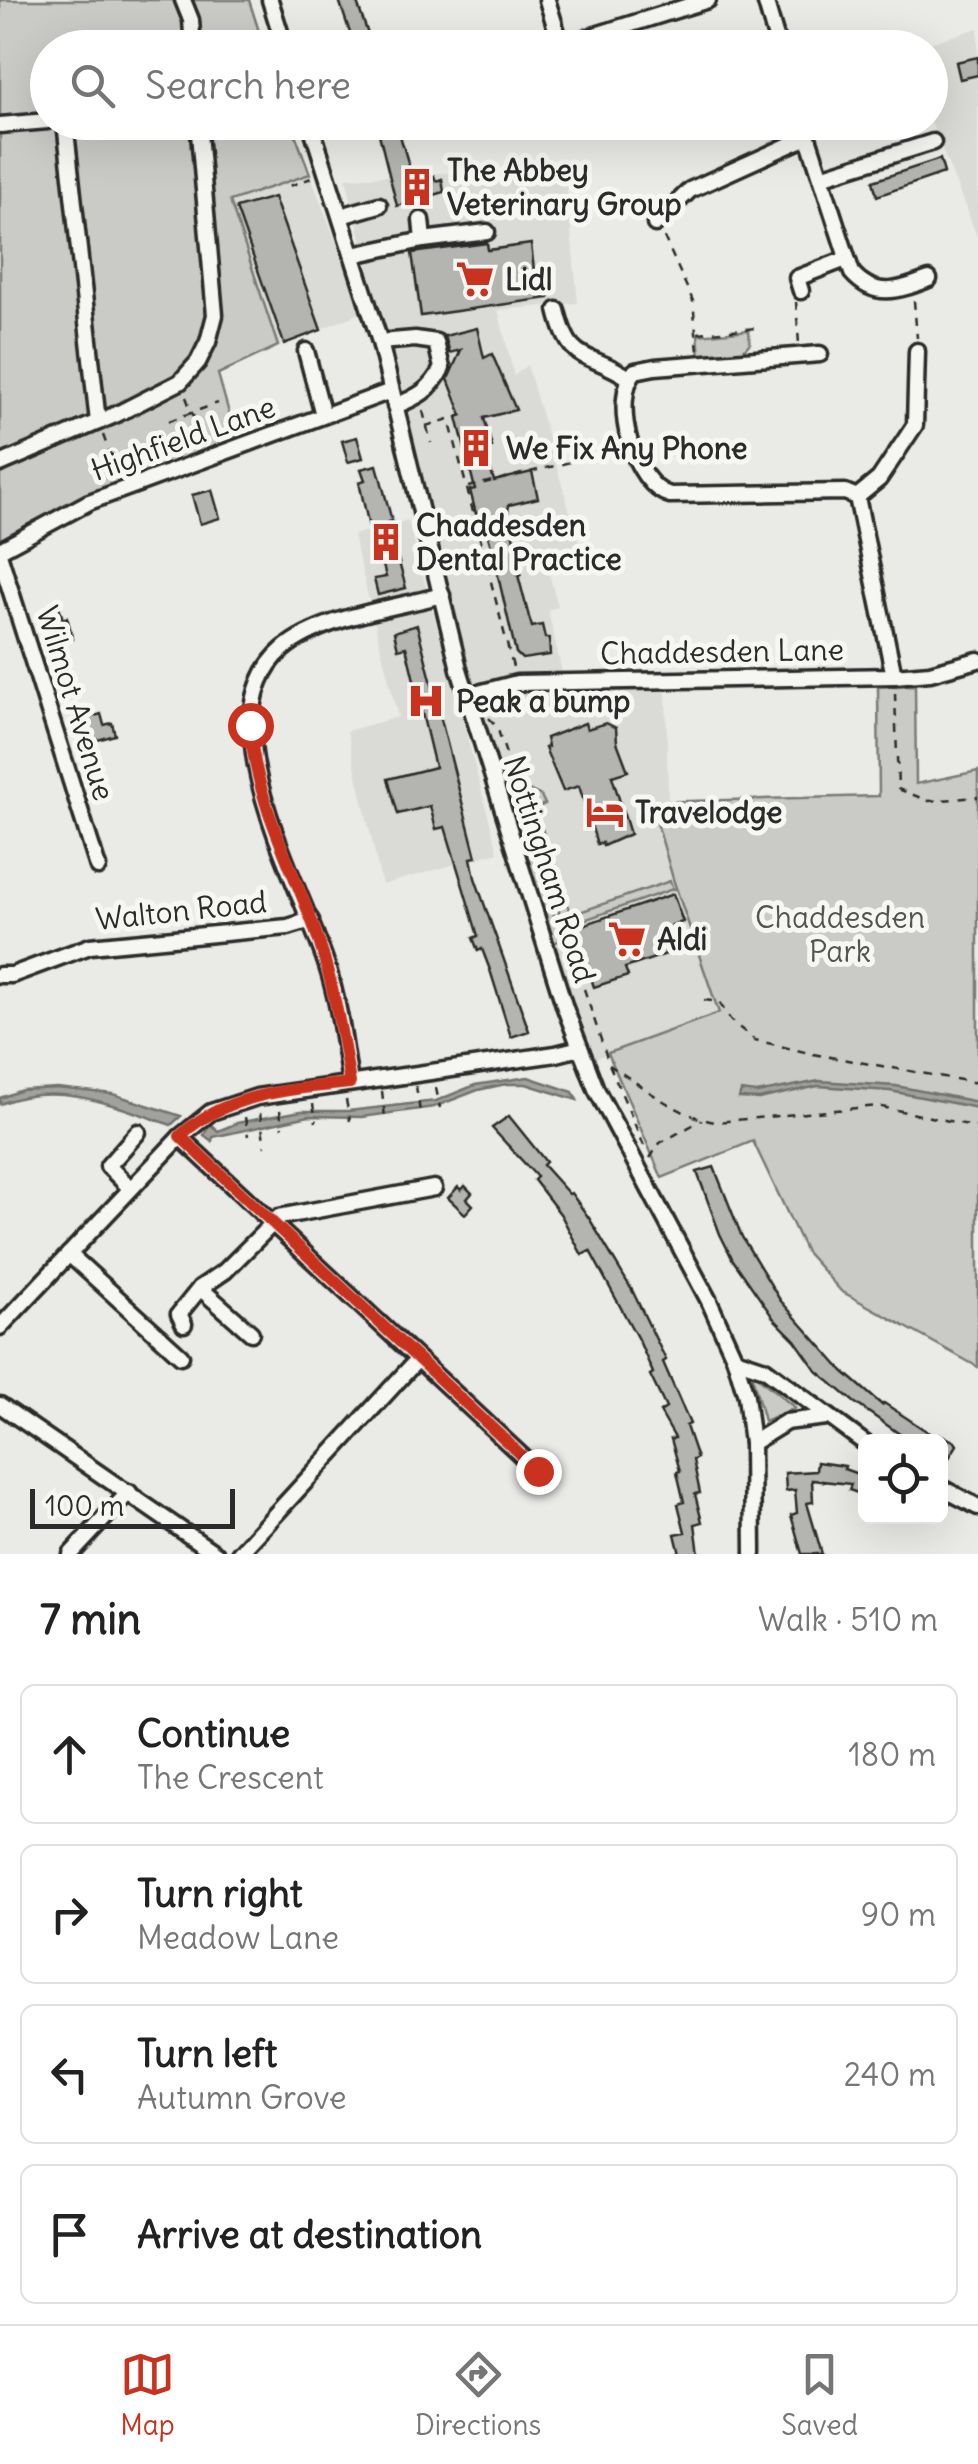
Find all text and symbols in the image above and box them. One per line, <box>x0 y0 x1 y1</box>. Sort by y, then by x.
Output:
search box <box>30 30 948 140</box>
icon: search <box>65 58 120 113</box>
text: Search here <box>145 62 351 109</box>
place label: The Abbey Veterinary Group <box>447 151 682 223</box>
building icon: The Abbey Veterinary Group <box>396 166 438 208</box>
supermarket icon: Lidl <box>454 258 496 300</box>
place label: Lidl <box>505 260 552 298</box>
street label: Highfield Lane <box>86 387 280 489</box>
building icon: We Fix Any Phone <box>455 427 497 469</box>
place label: We Fix Any Phone <box>506 429 747 467</box>
place label: Chaddesden Dental Practice <box>416 506 622 578</box>
building icon: Chaddesden Dental Practice <box>365 521 407 563</box>
street label: Wilmot Avenue <box>28 601 124 805</box>
street label: Chaddesden Lane <box>600 630 844 672</box>
hospital icon: Peak a bump <box>405 680 447 722</box>
place label: Peak a bump <box>456 682 630 720</box>
route start <box>228 703 274 749</box>
street label: Nottingham Road <box>495 751 605 987</box>
hotel icon: Travelodge <box>584 791 626 833</box>
place label: Travelodge <box>635 793 783 831</box>
street label: Walton Road <box>94 882 268 938</box>
park label: Chaddesden Park <box>755 898 925 970</box>
supermarket icon: Aldi <box>606 918 648 960</box>
place label: Aldi <box>657 920 707 958</box>
map controls <box>858 1434 948 1524</box>
button: locate <box>858 1434 948 1524</box>
route end <box>516 1449 562 1495</box>
scale bar <box>30 1484 235 1528</box>
text: 100 m <box>45 1488 124 1524</box>
text: 7 min <box>40 1593 141 1645</box>
text: Walk · 510 m <box>758 1599 938 1640</box>
text: Continue <box>137 1710 290 1757</box>
icon: ahead <box>42 1727 97 1782</box>
text: 180 m <box>848 1734 936 1775</box>
text: The Crescent <box>137 1757 324 1798</box>
text: Turn right <box>137 1870 303 1917</box>
icon: right <box>42 1887 97 1942</box>
text: 90 m <box>861 1894 936 1935</box>
text: Meadow Lane <box>137 1917 339 1958</box>
text: Turn left <box>137 2030 277 2077</box>
icon: left <box>42 2047 97 2102</box>
text: 240 m <box>844 2054 936 2095</box>
text: Autumn Grove <box>137 2077 347 2118</box>
icon: arrive <box>42 2207 97 2262</box>
text: Arrive at destination <box>137 2211 482 2258</box>
tab: Map <box>120 2347 175 2443</box>
tab: Directions <box>415 2347 541 2443</box>
tab: Saved <box>781 2347 858 2443</box>

